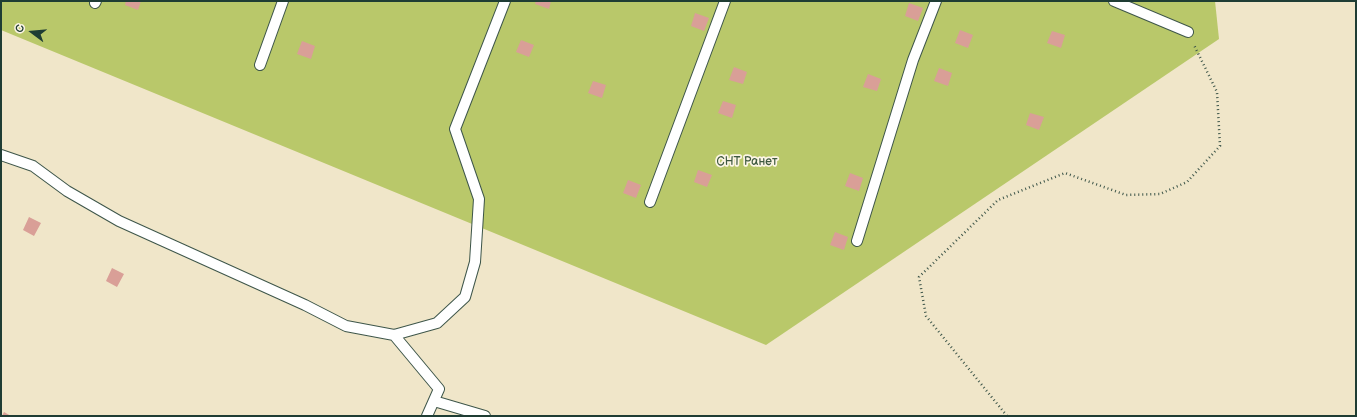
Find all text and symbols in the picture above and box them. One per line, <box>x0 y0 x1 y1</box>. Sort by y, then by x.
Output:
north arrow <box>12 12 52 52</box>
text: С <box>13 23 27 34</box>
park label: СНТ Ранет <box>717 155 777 169</box>

